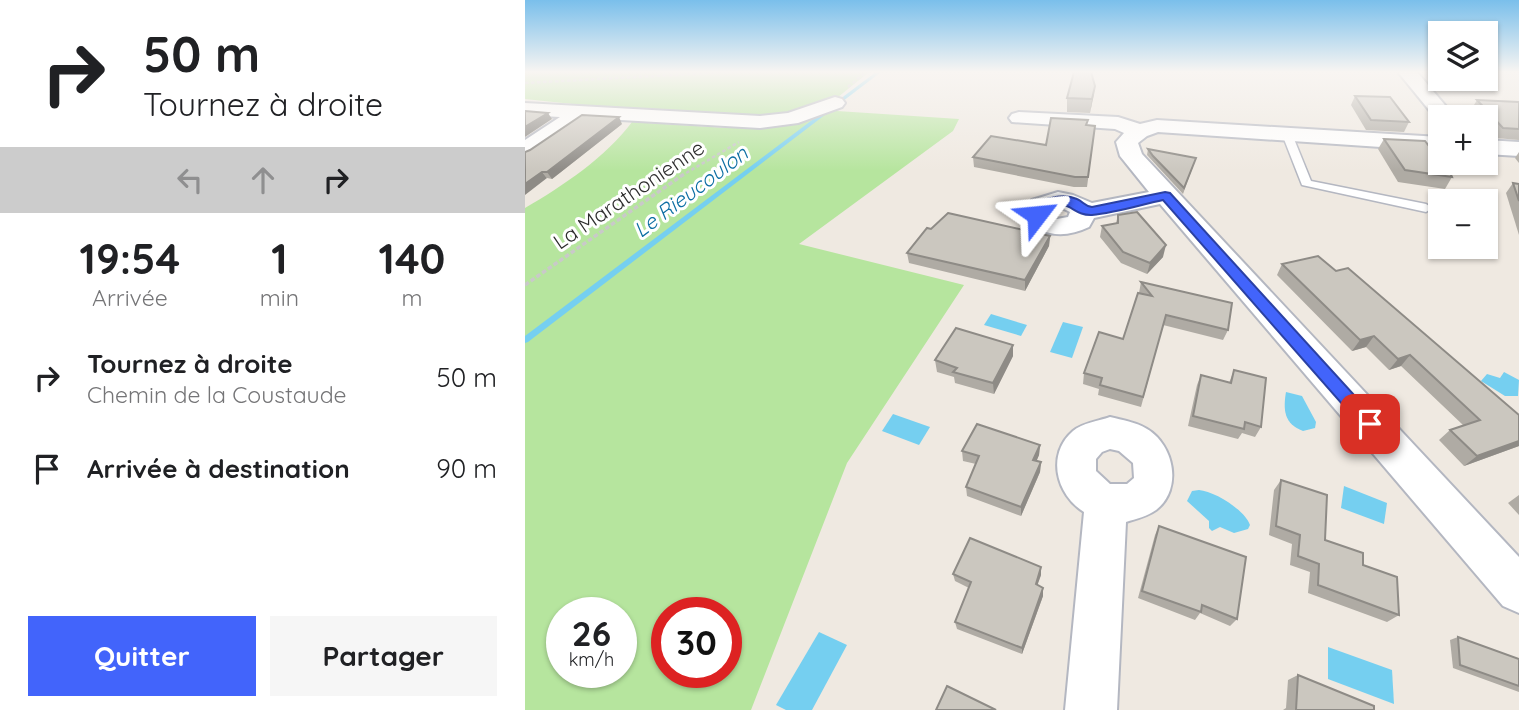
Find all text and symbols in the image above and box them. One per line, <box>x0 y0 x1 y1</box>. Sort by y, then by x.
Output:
map controls <box>1428 21 1498 259</box>
button: layers <box>1428 21 1498 91</box>
text: 50 m <box>143 23 260 84</box>
icon: right <box>28 28 119 119</box>
text: Tournez à droite <box>143 84 383 124</box>
button: + <box>1428 105 1498 175</box>
street label: La Marathonienne <box>548 134 709 254</box>
water label: Le Rieucoulon <box>628 139 753 243</box>
icon: left <box>171 161 209 199</box>
icon: ahead <box>244 161 282 199</box>
icon: right <box>317 161 355 199</box>
position arrow <box>1000 178 1074 252</box>
button: − <box>1428 189 1498 259</box>
text: 19:54 <box>80 232 180 285</box>
text: 1 <box>271 232 288 285</box>
text: 140 <box>379 232 445 285</box>
text: Arrivée <box>92 283 168 312</box>
text: min <box>260 283 299 312</box>
text: m <box>401 283 422 312</box>
text: Tournez à droite <box>87 347 292 380</box>
icon: right <box>28 359 66 397</box>
text: 50 m <box>437 361 497 394</box>
text: Chemin de la Coustaude <box>87 380 347 409</box>
pin <box>1340 394 1400 454</box>
icon: arrive <box>1351 405 1389 443</box>
icon: arrive <box>28 450 66 488</box>
text: Arrivée à destination <box>87 452 350 485</box>
text: 90 m <box>436 452 497 485</box>
speed limit sign: 30 <box>651 597 742 688</box>
text: 26 <box>572 611 611 655</box>
button: Quitter <box>28 616 256 696</box>
button: Partager <box>270 616 497 696</box>
text: km/h <box>569 648 614 671</box>

